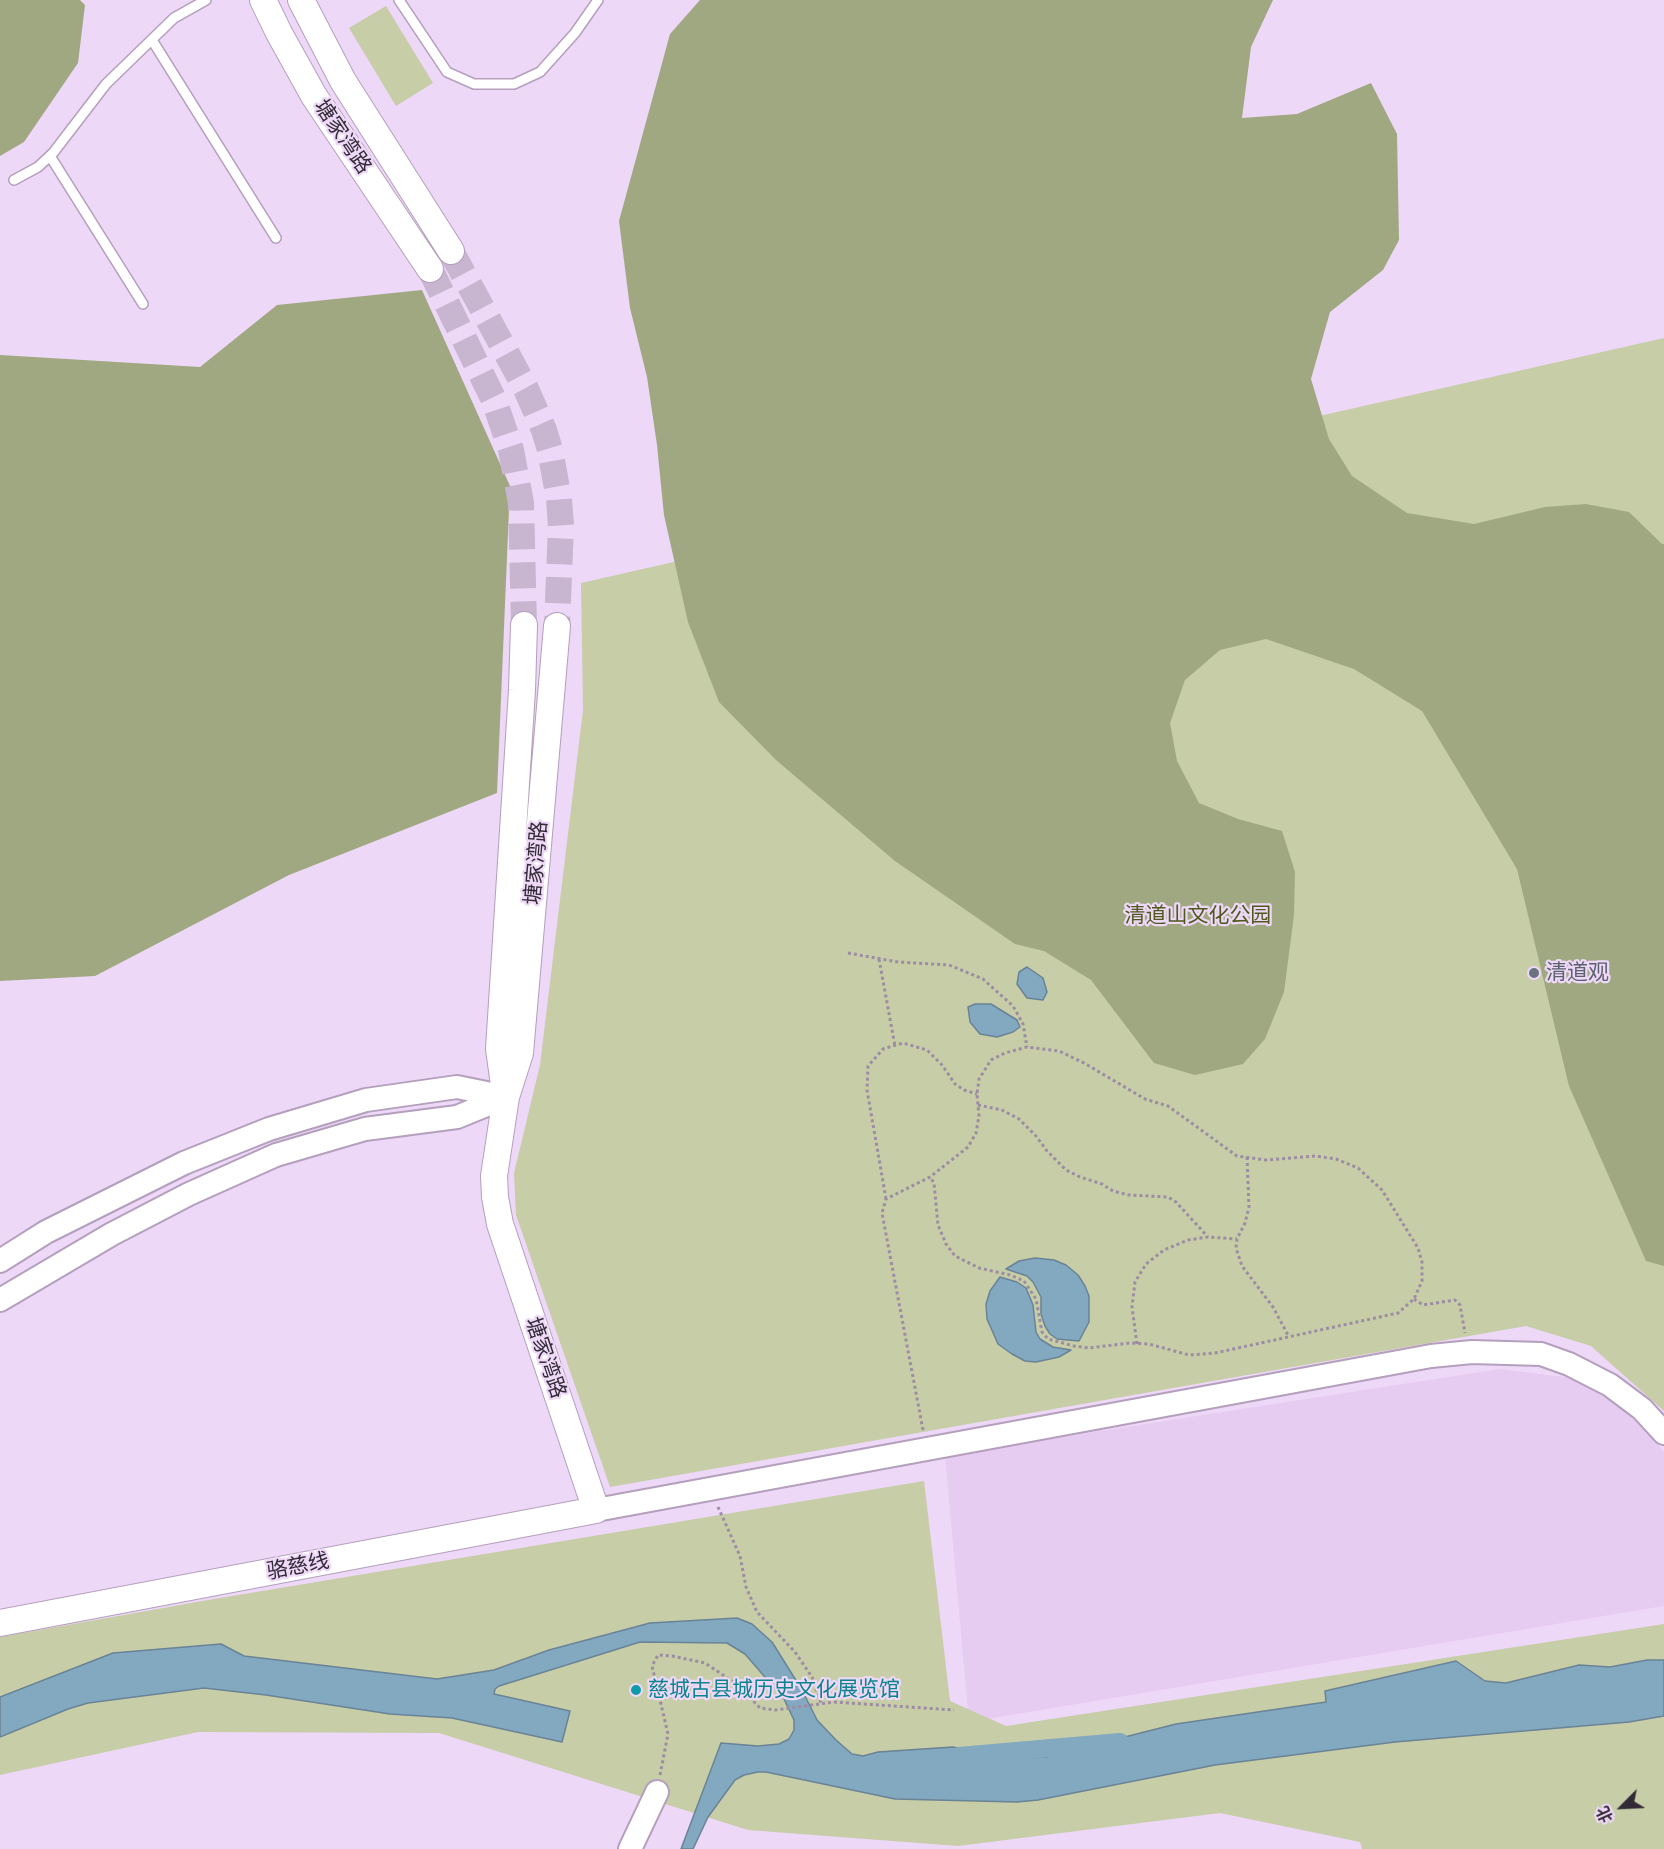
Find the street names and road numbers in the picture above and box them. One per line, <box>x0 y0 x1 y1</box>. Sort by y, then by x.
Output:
street label: 塘家湾路 <box>308 95 376 179</box>
street label: 塘家湾路 <box>521 820 553 906</box>
street label: 塘家湾路 <box>519 1314 571 1402</box>
street label: 骆慈线 <box>265 1549 331 1585</box>

